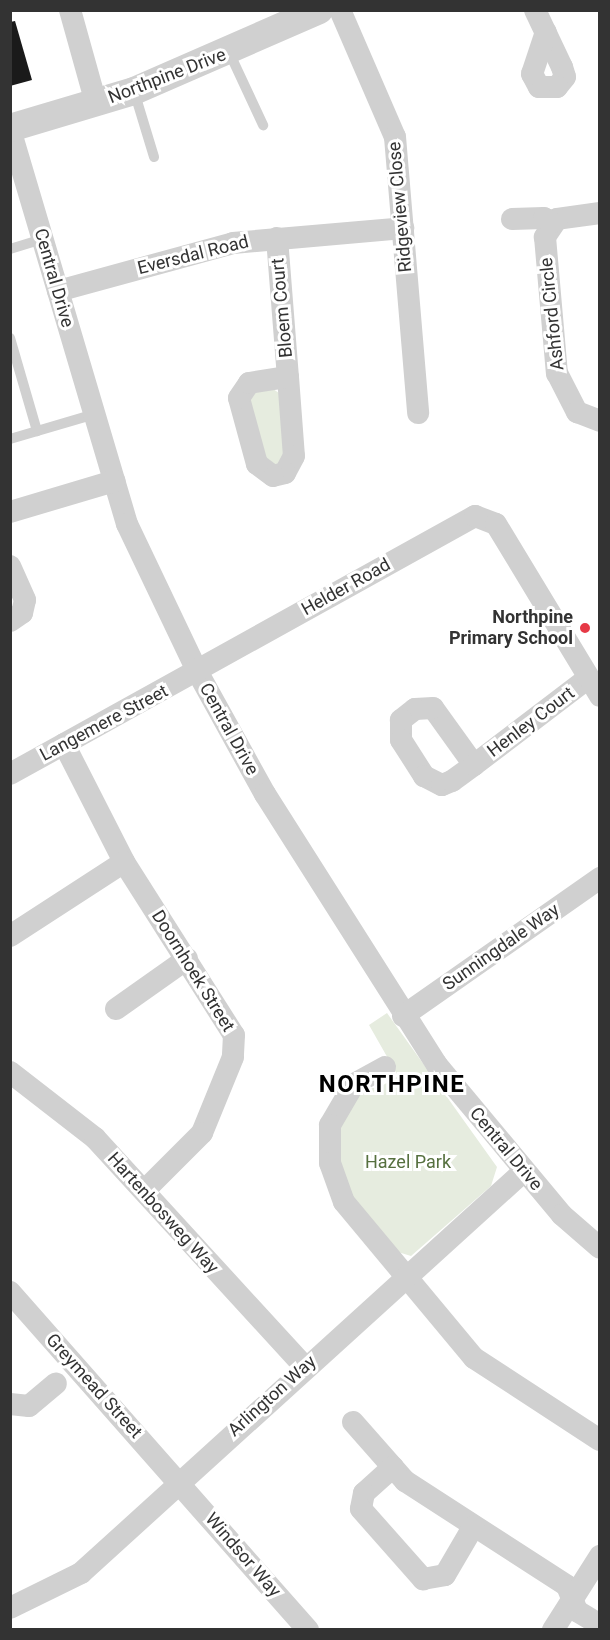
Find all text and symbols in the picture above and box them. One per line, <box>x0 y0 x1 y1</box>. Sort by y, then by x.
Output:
street label: Northpine Drive <box>105 44 229 108</box>
street label: Ridgeview Close <box>384 141 416 273</box>
street label: Central Drive <box>30 226 78 330</box>
street label: Eversdal Road <box>135 231 251 279</box>
street label: Ashford Circle <box>535 256 569 372</box>
street label: Bloem Court <box>267 257 297 359</box>
street label: Helder Road <box>298 554 394 620</box>
place label: Northpine Primary School <box>449 607 573 650</box>
marker: Northpine Primary School <box>578 621 592 635</box>
street label: Central Drive <box>195 679 263 779</box>
street label: Langemere Street <box>36 680 172 766</box>
street label: Henley Court <box>483 682 579 762</box>
street label: Sunningdale Way <box>439 899 563 995</box>
street label: Doornhoek Street <box>147 906 239 1036</box>
district label: NORTHPINE <box>319 1071 465 1099</box>
street label: Central Drive <box>465 1103 547 1195</box>
street label: Hartenbosweg Way <box>103 1148 223 1278</box>
park label: Hazel Park <box>365 1151 451 1173</box>
street label: Greymead Street <box>41 1329 147 1443</box>
street label: Arlington Way <box>224 1351 320 1441</box>
street label: Windsor Way <box>201 1509 285 1601</box>

